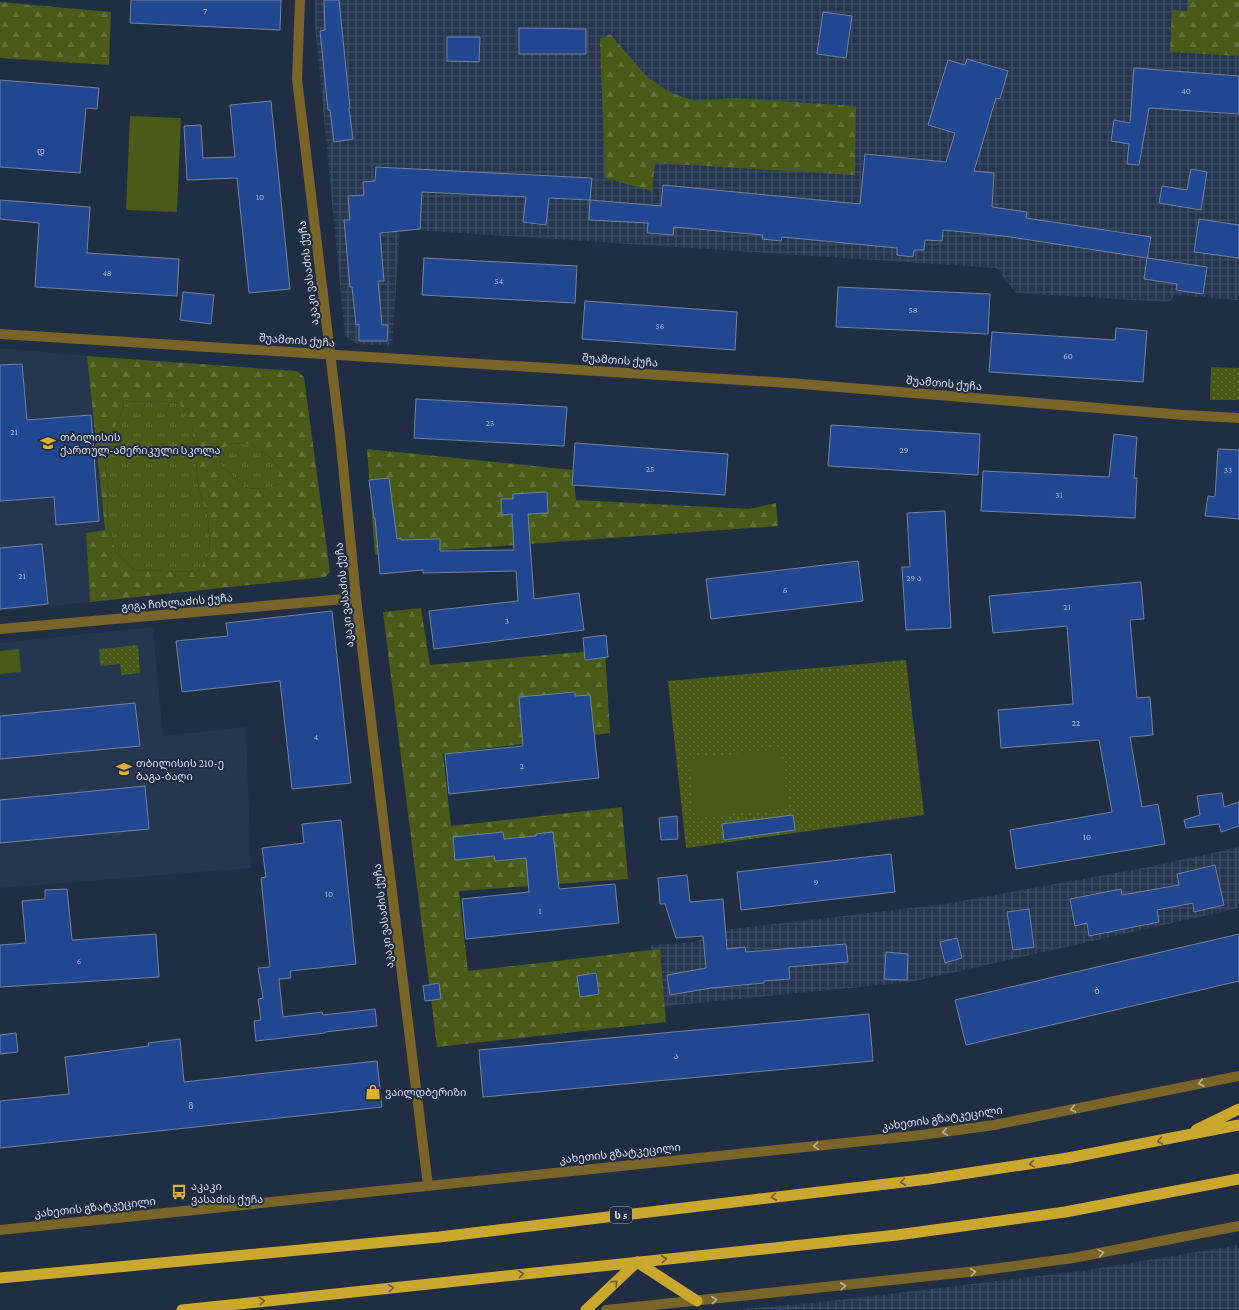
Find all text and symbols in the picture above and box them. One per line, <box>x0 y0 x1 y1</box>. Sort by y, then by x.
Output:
house number: 7 <box>203 6 207 16</box>
house number: 40 <box>1181 86 1191 96</box>
house number: დ <box>37 146 45 157</box>
house number: 10 <box>256 192 264 202</box>
street label: აკაკი ვასაძის ქუჩა <box>296 220 321 326</box>
house number: 48 <box>102 268 112 278</box>
house number: 54 <box>495 276 504 286</box>
house number: 58 <box>908 305 918 315</box>
house number: 56 <box>656 321 665 331</box>
street label: შუამთის ქუჩა <box>258 331 335 350</box>
street label: შუამთის ქუჩა <box>581 351 658 370</box>
house number: 60 <box>1063 351 1073 361</box>
street label: შუამთის ქუჩა <box>905 374 983 393</box>
house number: 23 <box>486 418 494 428</box>
house number: 21 <box>10 427 18 437</box>
place label: თბილისის ქართულ-ამერიკული სკოლა <box>60 431 221 457</box>
school or university icon: თბილისის ქართულ-ამერიკული სკოლა <box>39 434 57 452</box>
house number: 29 <box>900 445 909 455</box>
house number: 25 <box>646 464 654 474</box>
house number: 33 <box>1224 465 1232 475</box>
house number: 31 <box>1055 490 1063 500</box>
street label: აკაკი ვასაძის ქუჩა <box>333 542 356 648</box>
house number: 21 <box>18 571 26 581</box>
house number: 29 ა <box>906 573 922 583</box>
house number: 6 <box>783 585 788 595</box>
street label: გიგა ჩიხლაძის ქუჩა <box>121 591 233 614</box>
house number: 21 <box>1063 602 1071 612</box>
house number: 3 <box>505 616 509 626</box>
house number: 22 <box>1072 718 1080 728</box>
house number: 4 <box>314 732 319 742</box>
place label: თბილისის 210-ე ბაგა-ბაღი <box>136 757 224 783</box>
school or university icon: თბილისის 210-ე ბაგა-ბაღი <box>115 760 133 778</box>
house number: 2 <box>520 761 524 771</box>
house number: 10 <box>1083 832 1091 842</box>
street label: აკაკი ვასაძის ქუჩა <box>371 863 396 969</box>
house number: 9 <box>814 877 819 887</box>
house number: 10 <box>325 889 333 899</box>
house number: 1 <box>539 906 542 916</box>
house number: 6 <box>77 956 82 966</box>
house number: ბ <box>1094 986 1100 996</box>
house number: ა <box>674 1051 679 1061</box>
one-way arrow <box>1198 1079 1204 1087</box>
shop icon: ვაილდბერიზი <box>364 1083 382 1101</box>
place label: ვაილდბერიზი <box>385 1086 466 1099</box>
house number: გ <box>188 1099 194 1109</box>
street label: კახეთის გზატკეცილი <box>881 1104 1003 1133</box>
one-way arrow <box>1070 1104 1076 1113</box>
one-way arrow <box>942 1127 948 1136</box>
one-way arrow <box>1157 1136 1163 1145</box>
street label: კახეთის გზატკეცილი <box>559 1141 681 1166</box>
one-way arrow <box>813 1141 819 1150</box>
one-way arrow <box>1029 1159 1035 1168</box>
one-way arrow <box>900 1177 906 1186</box>
place label: აკაკი ვასაძის ქუჩა <box>191 1180 263 1206</box>
bus stop icon: აკაკი ვასაძის ქუჩა <box>170 1183 188 1201</box>
one-way arrow <box>771 1192 777 1201</box>
street label: კახეთის გზატკეცილი <box>34 1195 156 1220</box>
road number: ს 5 <box>610 1207 632 1223</box>
one-way arrow <box>1098 1249 1104 1257</box>
one-way arrow <box>661 1255 667 1264</box>
one-way arrow <box>970 1268 976 1277</box>
one-way arrow <box>518 1270 524 1279</box>
one-way arrow <box>610 1280 618 1288</box>
one-way arrow <box>840 1281 846 1290</box>
one-way arrow <box>388 1284 394 1293</box>
one-way arrow <box>711 1295 717 1304</box>
one-way arrow <box>259 1297 265 1306</box>

